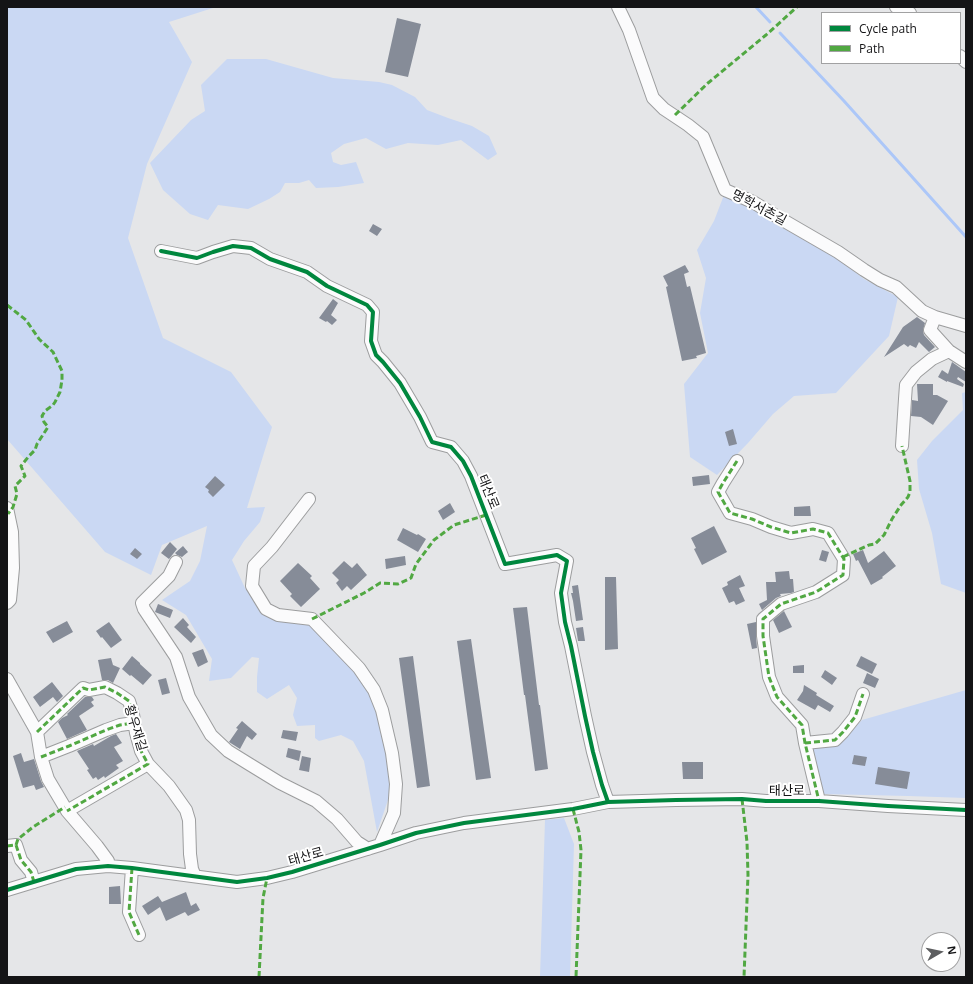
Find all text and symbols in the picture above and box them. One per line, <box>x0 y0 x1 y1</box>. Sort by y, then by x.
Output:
legend <box>821 12 961 64</box>
text: Cycle path <box>859 20 917 37</box>
text: Path <box>859 40 885 57</box>
street label: 명학서촌길 <box>729 187 789 229</box>
street label: 태산로 <box>474 472 502 512</box>
street label: 황우재길 <box>121 703 149 753</box>
street label: 태산로 <box>769 783 805 799</box>
street label: 태산로 <box>287 845 325 869</box>
north arrow <box>921 932 961 972</box>
text: N <box>944 945 960 956</box>

